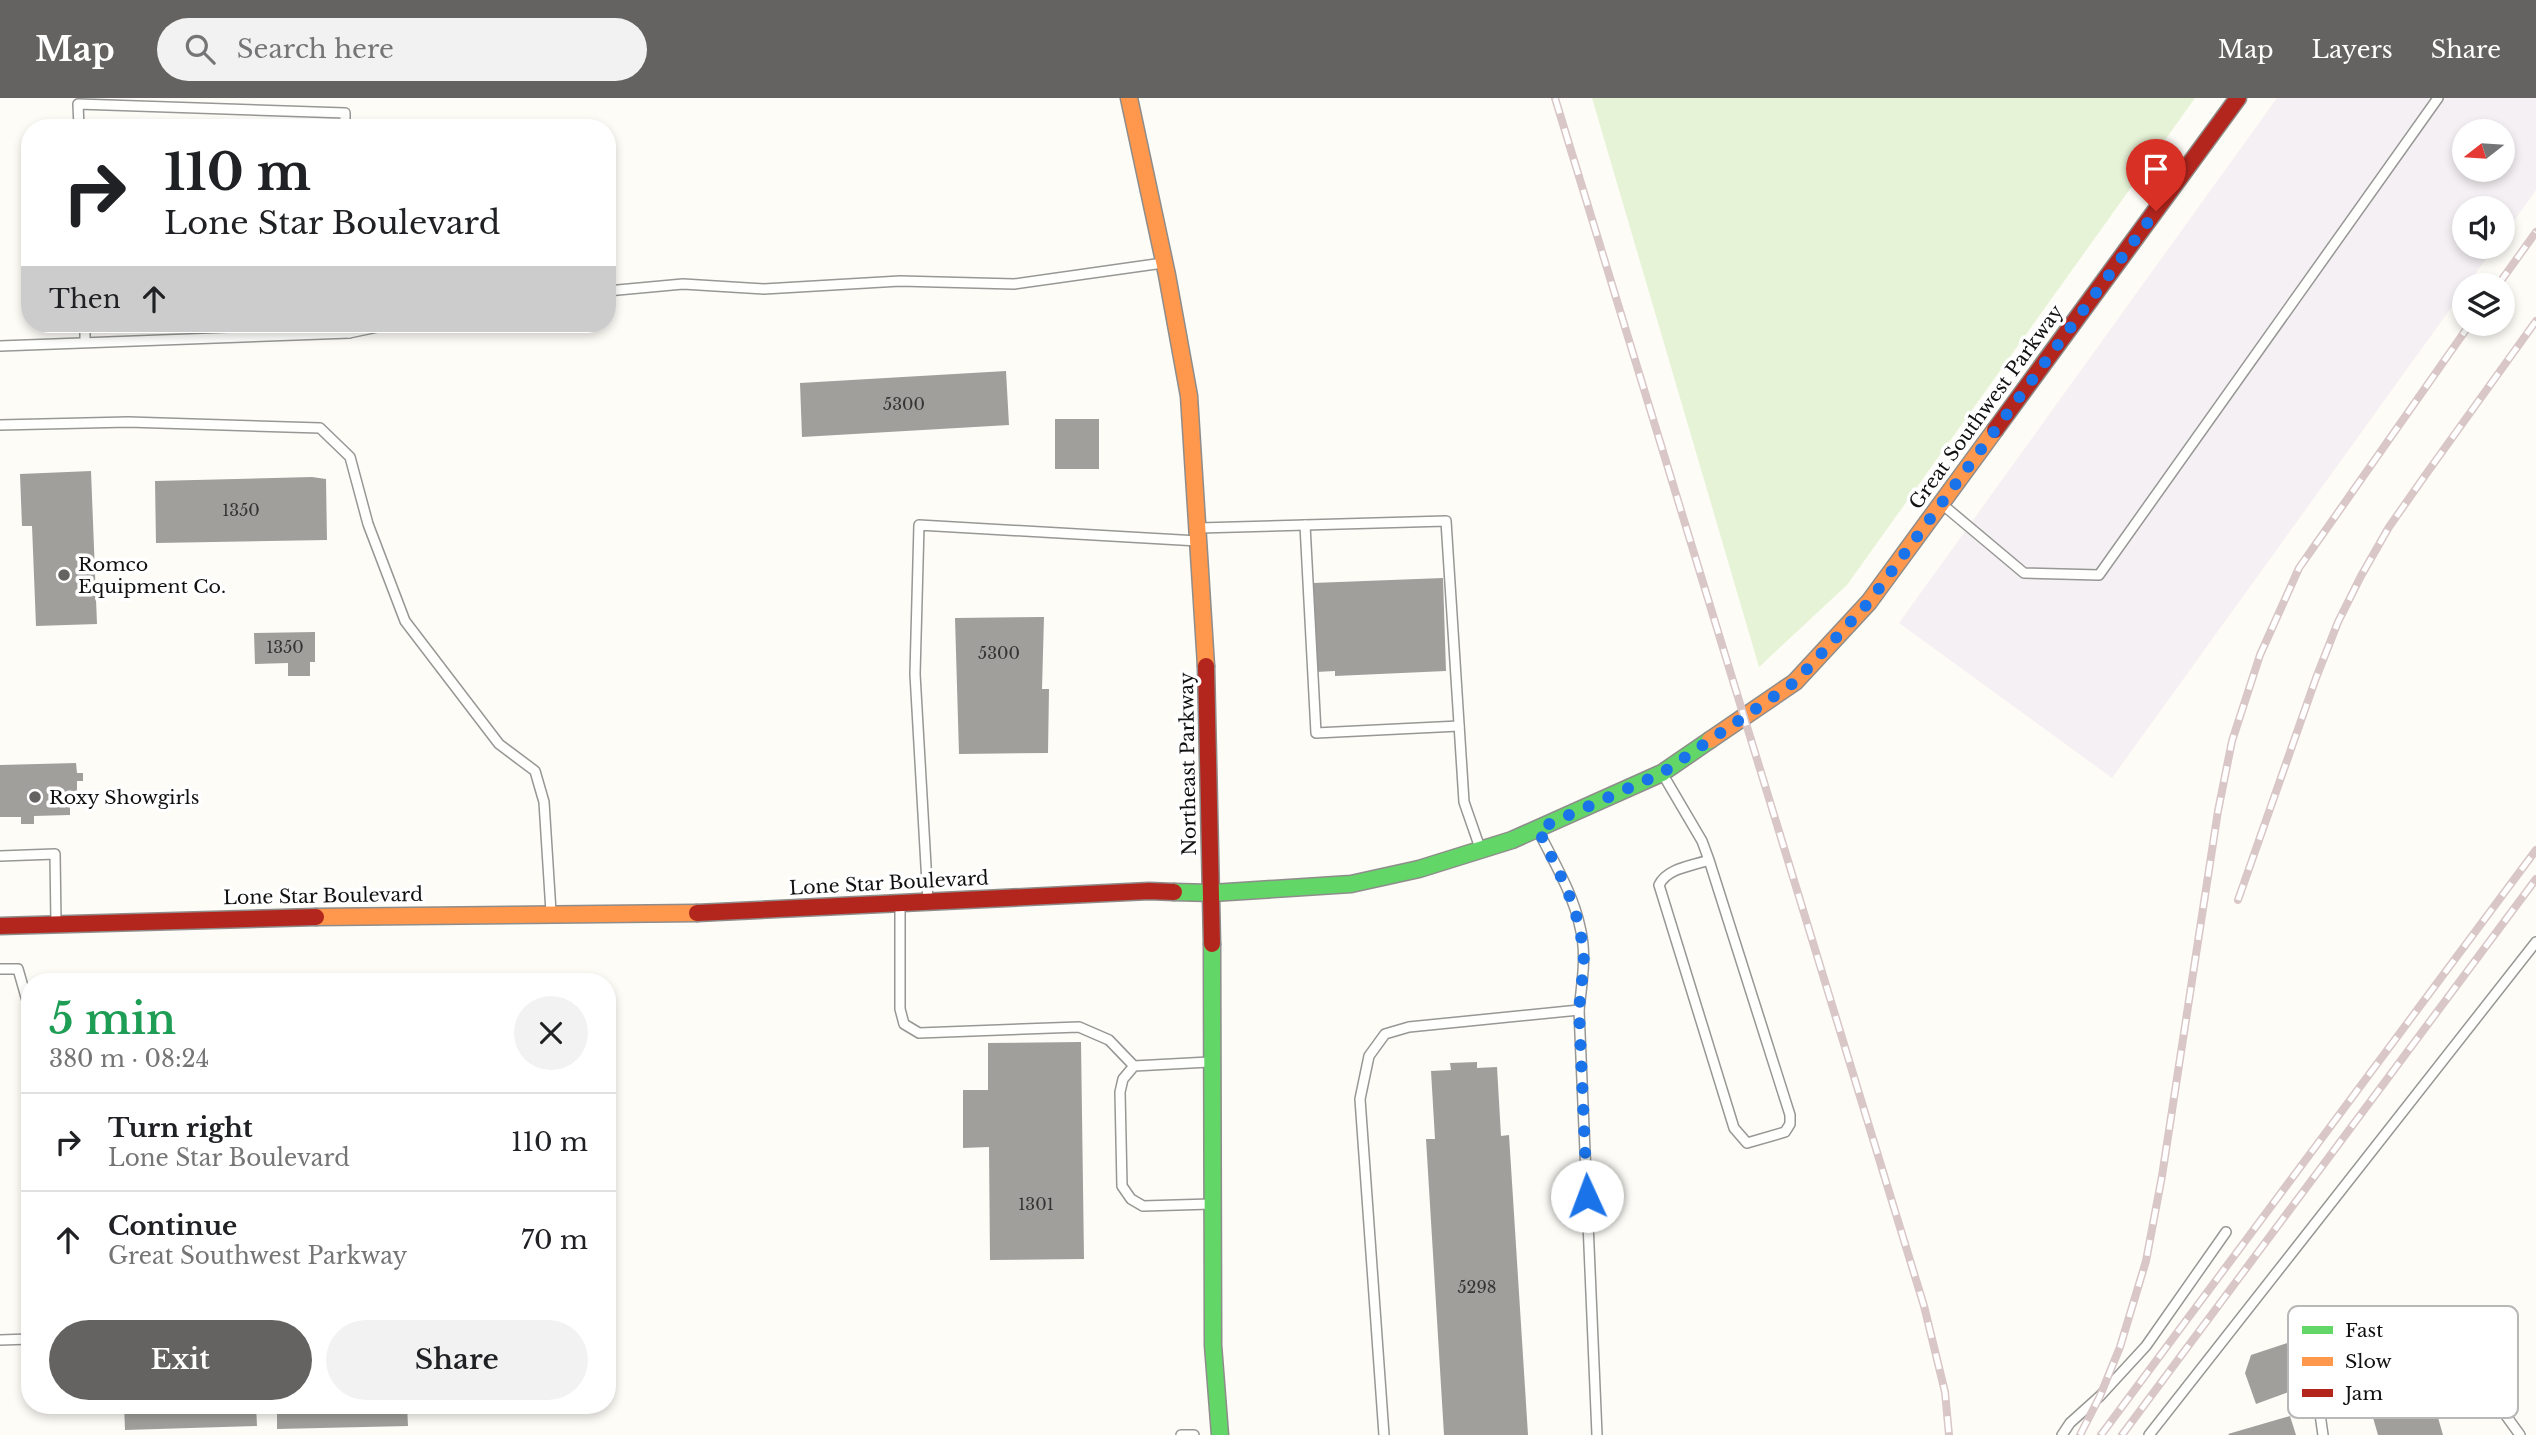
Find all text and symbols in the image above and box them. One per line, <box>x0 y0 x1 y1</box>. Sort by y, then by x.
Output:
search box <box>157 18 647 81</box>
text: Map <box>35 29 115 70</box>
icon: search <box>181 30 219 68</box>
text: Search here <box>237 33 394 65</box>
text: Map <box>2218 35 2274 64</box>
text: Layers <box>2312 35 2393 64</box>
text: Share <box>2431 35 2501 64</box>
north arrow <box>2452 119 2515 182</box>
map controls <box>2452 119 2515 336</box>
pin <box>2126 139 2186 211</box>
text: 110 m <box>164 142 311 203</box>
icon: right <box>49 147 140 238</box>
icon: arrive <box>2137 150 2175 188</box>
button: sound <box>2452 196 2515 259</box>
text: Lone Star Boulevard <box>164 203 500 243</box>
button: layers <box>2452 273 2515 336</box>
icon: ahead <box>135 280 173 318</box>
text: Then <box>49 283 121 315</box>
street label: Great Southwest Parkway <box>1904 300 2068 514</box>
house number: 5300 <box>883 394 925 414</box>
house number: 1350 <box>222 500 260 520</box>
place label: Romco Equipment Co. <box>78 553 226 598</box>
marker: Romco Equipment Co. <box>56 567 72 583</box>
house number: 1350 <box>266 637 304 657</box>
house number: 5300 <box>978 643 1020 663</box>
street label: Northeast Parkway <box>1175 672 1201 856</box>
place label: Roxy Showgirls <box>49 786 199 809</box>
marker: Roxy Showgirls <box>27 789 43 805</box>
street label: Lone Star Boulevard <box>789 866 990 900</box>
street label: Lone Star Boulevard <box>223 883 423 909</box>
text: 5 min <box>49 993 176 1045</box>
button: close <box>514 996 588 1070</box>
text: 380 m · 08:24 <box>49 1045 209 1073</box>
text: Turn right <box>108 1112 253 1144</box>
icon: right <box>49 1123 87 1161</box>
text: 110 m <box>511 1126 588 1158</box>
text: Lone Star Boulevard <box>108 1144 350 1172</box>
position arrow <box>1550 1159 1624 1233</box>
house number: 1301 <box>1018 1194 1054 1214</box>
text: Continue <box>108 1210 237 1242</box>
icon: ahead <box>49 1221 87 1259</box>
text: 70 m <box>521 1224 588 1256</box>
text: Great Southwest Parkway <box>108 1242 407 1270</box>
house number: 5298 <box>1458 1277 1496 1297</box>
legend <box>2288 1306 2518 1418</box>
text: Fast <box>2345 1319 2384 1342</box>
button: Exit <box>49 1320 312 1400</box>
button: Share <box>326 1320 588 1400</box>
text: Slow <box>2345 1350 2392 1373</box>
text: Jam <box>2342 1382 2383 1405</box>

